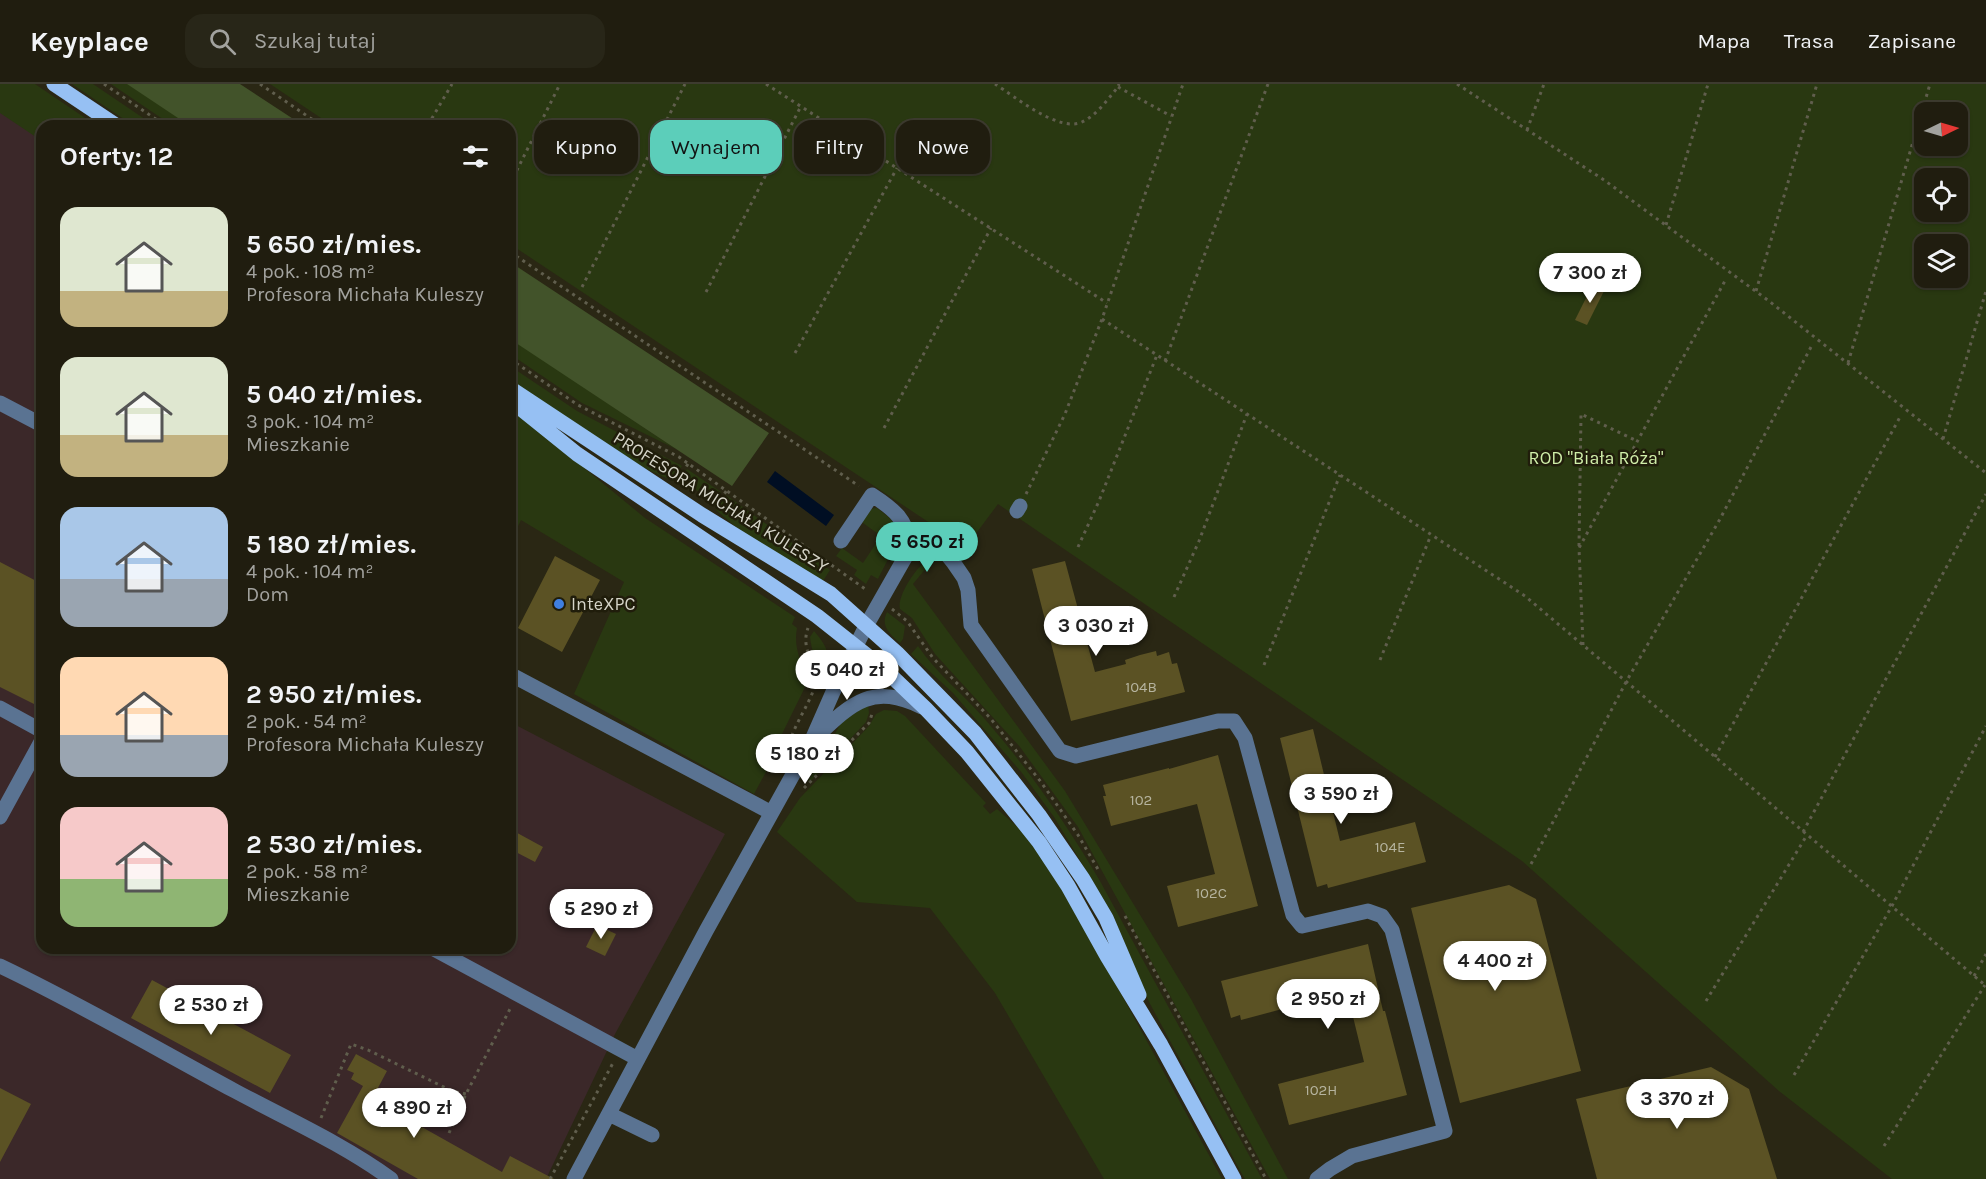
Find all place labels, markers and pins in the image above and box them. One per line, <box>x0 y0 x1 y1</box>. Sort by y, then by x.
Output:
pin: 7 300 zł <box>1528 253 1652 304</box>
pin: 5 650 zł <box>865 522 989 573</box>
place label: InteXPC <box>571 593 635 615</box>
marker: InteXPC <box>552 597 566 611</box>
pin: 3 030 zł <box>1034 606 1158 657</box>
pin: 5 040 zł <box>785 650 909 701</box>
pin: 5 180 zł <box>743 734 867 785</box>
pin: 3 590 zł <box>1279 774 1403 825</box>
pin: 5 290 zł <box>539 889 663 940</box>
pin: 4 400 zł <box>1433 941 1557 992</box>
pin: 2 950 zł <box>1266 979 1390 1030</box>
pin: 2 530 zł <box>149 985 273 1036</box>
pin: 3 370 zł <box>1615 1079 1739 1130</box>
pin: 4 890 zł <box>352 1088 476 1139</box>

